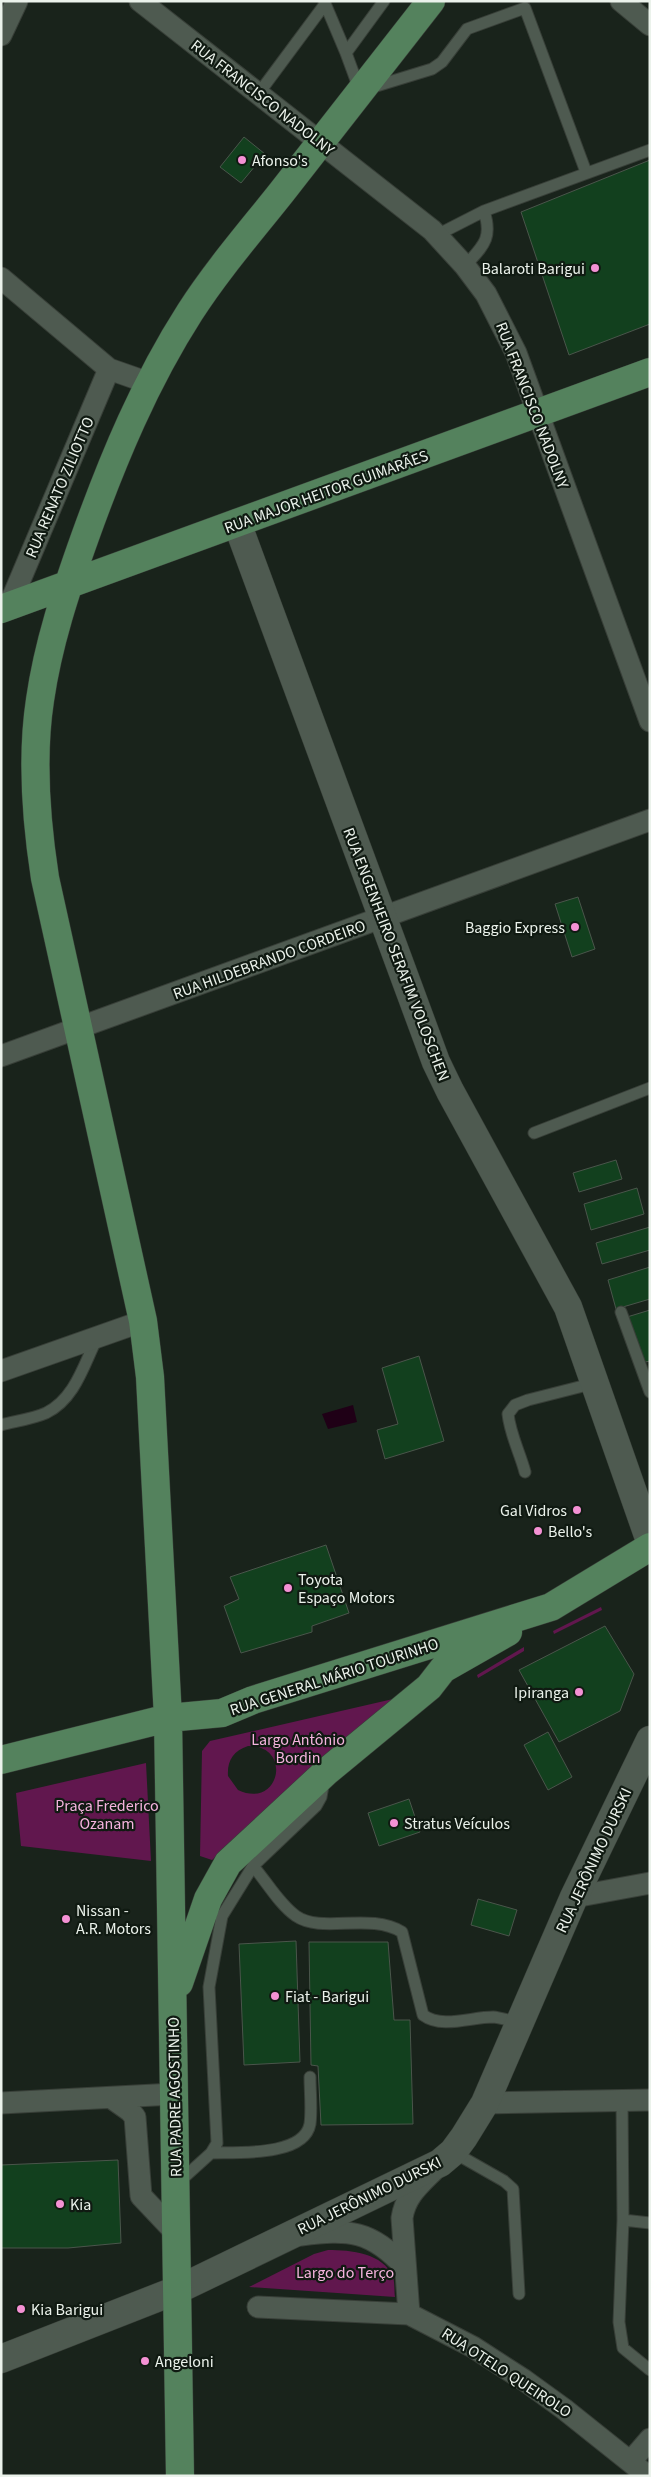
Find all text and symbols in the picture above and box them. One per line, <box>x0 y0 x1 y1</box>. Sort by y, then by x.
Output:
street label: RUA FRANCISCO NADOLNY <box>186 35 339 161</box>
place label: Afonso's <box>252 150 308 172</box>
marker: Afonso's <box>236 154 248 166</box>
place label: Balaroti Barigui <box>481 258 585 280</box>
marker: Balaroti Barigui <box>589 262 601 274</box>
street label: RUA FRANCISCO NADOLNY <box>490 319 574 492</box>
street label: RUA RENATO ZILIOTTO <box>20 413 100 561</box>
street label: RUA MAJOR HEITOR GUIMARÃES <box>221 445 431 539</box>
street label: RUA ENGENHEIRO SERAFIM VOLOSCHEN <box>337 825 455 1084</box>
street label: RUA HILDEBRANDO CORDEIRO <box>170 915 369 1005</box>
place label: Baggio Express <box>465 917 565 939</box>
marker: Baggio Express <box>569 921 581 933</box>
place label: Gal Vidros <box>500 1500 567 1522</box>
marker: Gal Vidros <box>571 1504 583 1516</box>
place label: Bello's <box>548 1521 592 1543</box>
marker: Bello's <box>532 1525 544 1537</box>
place label: Toyota Espaço Motors <box>298 1569 395 1609</box>
marker: Toyota Espaço Motors <box>282 1582 294 1594</box>
street label: RUA GENERAL MÁRIO TOURINHO <box>227 1633 441 1721</box>
place label: Ipiranga <box>514 1682 569 1704</box>
marker: Ipiranga <box>573 1686 585 1698</box>
park label: Largo Antônio Bordin <box>251 1729 345 1769</box>
street label: RUA JERÔNIMO DURSKI <box>551 1784 637 1937</box>
park label: Praça Frederico Ozanam <box>55 1795 159 1835</box>
place label: Stratus Veículos <box>404 1813 510 1835</box>
marker: Stratus Veículos <box>388 1817 400 1829</box>
place label: Nissan - A.R. Motors <box>76 1900 151 1940</box>
marker: Nissan - A.R. Motors <box>60 1913 72 1925</box>
place label: Fiat - Barigui <box>285 1986 369 2008</box>
marker: Fiat - Barigui <box>269 1990 281 2002</box>
street label: RUA PADRE AGOSTINHO <box>163 2017 187 2177</box>
street label: RUA JERÔNIMO DURSKI <box>294 2151 445 2240</box>
place label: Kia <box>70 2194 91 2216</box>
marker: Kia <box>54 2198 66 2210</box>
park label: Largo do Terço <box>296 2262 394 2284</box>
place label: Kia Barigui <box>31 2299 103 2321</box>
marker: Kia Barigui <box>15 2303 27 2315</box>
street label: RUA OTELO QUEIROLO <box>437 2323 576 2423</box>
place label: Angeloni <box>155 2351 214 2373</box>
marker: Angeloni <box>139 2355 151 2367</box>

